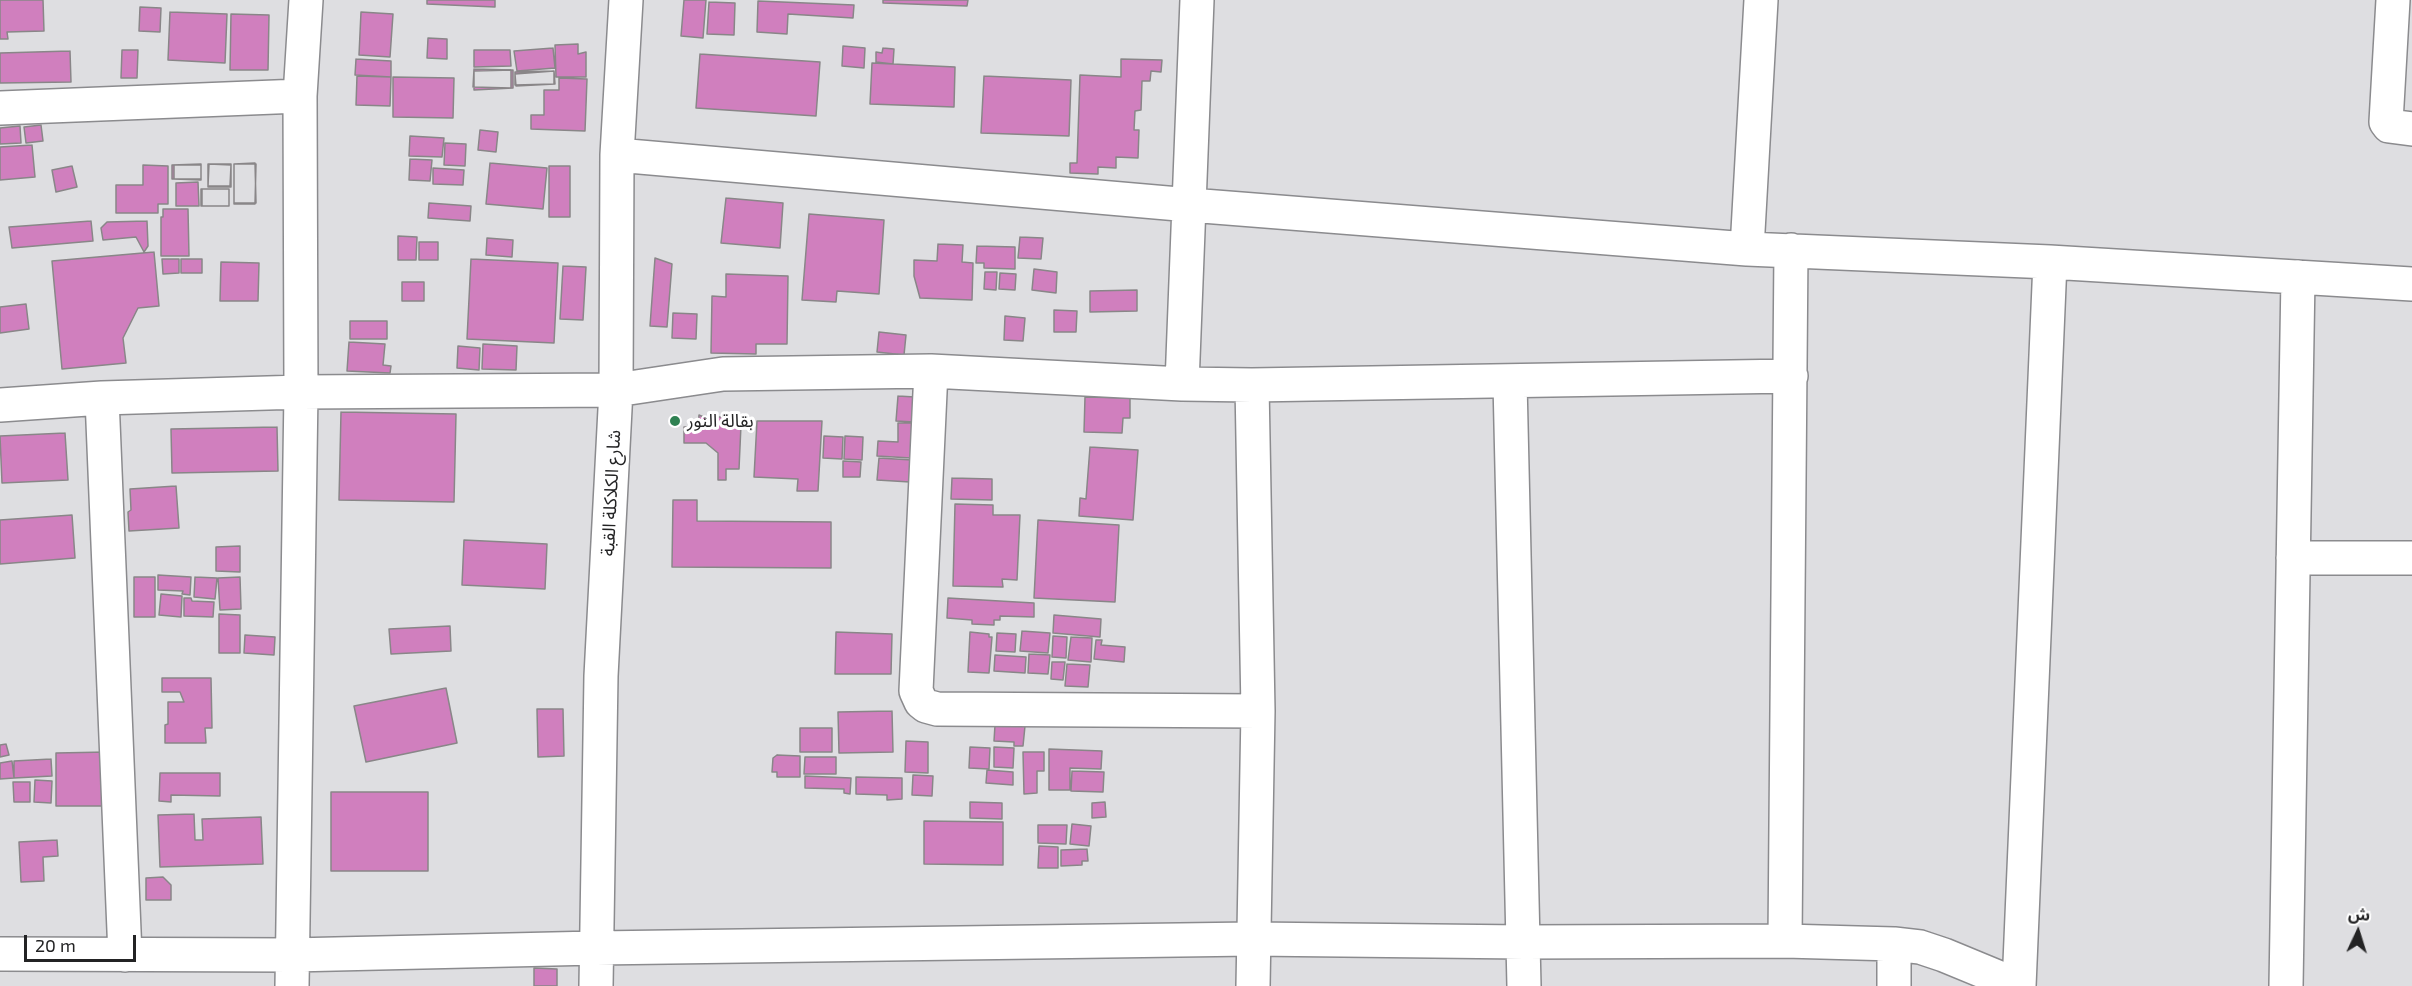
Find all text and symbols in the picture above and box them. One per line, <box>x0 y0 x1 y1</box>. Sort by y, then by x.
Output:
place label: بقالة النور <box>687 410 754 432</box>
marker: بقالة النور <box>668 414 682 428</box>
street label: شارع الكلاكلة القبة <box>597 429 625 557</box>
north arrow <box>2328 902 2388 962</box>
text: ش <box>2348 903 2371 924</box>
scale bar <box>27 923 140 961</box>
text: 20 m <box>35 934 76 956</box>

